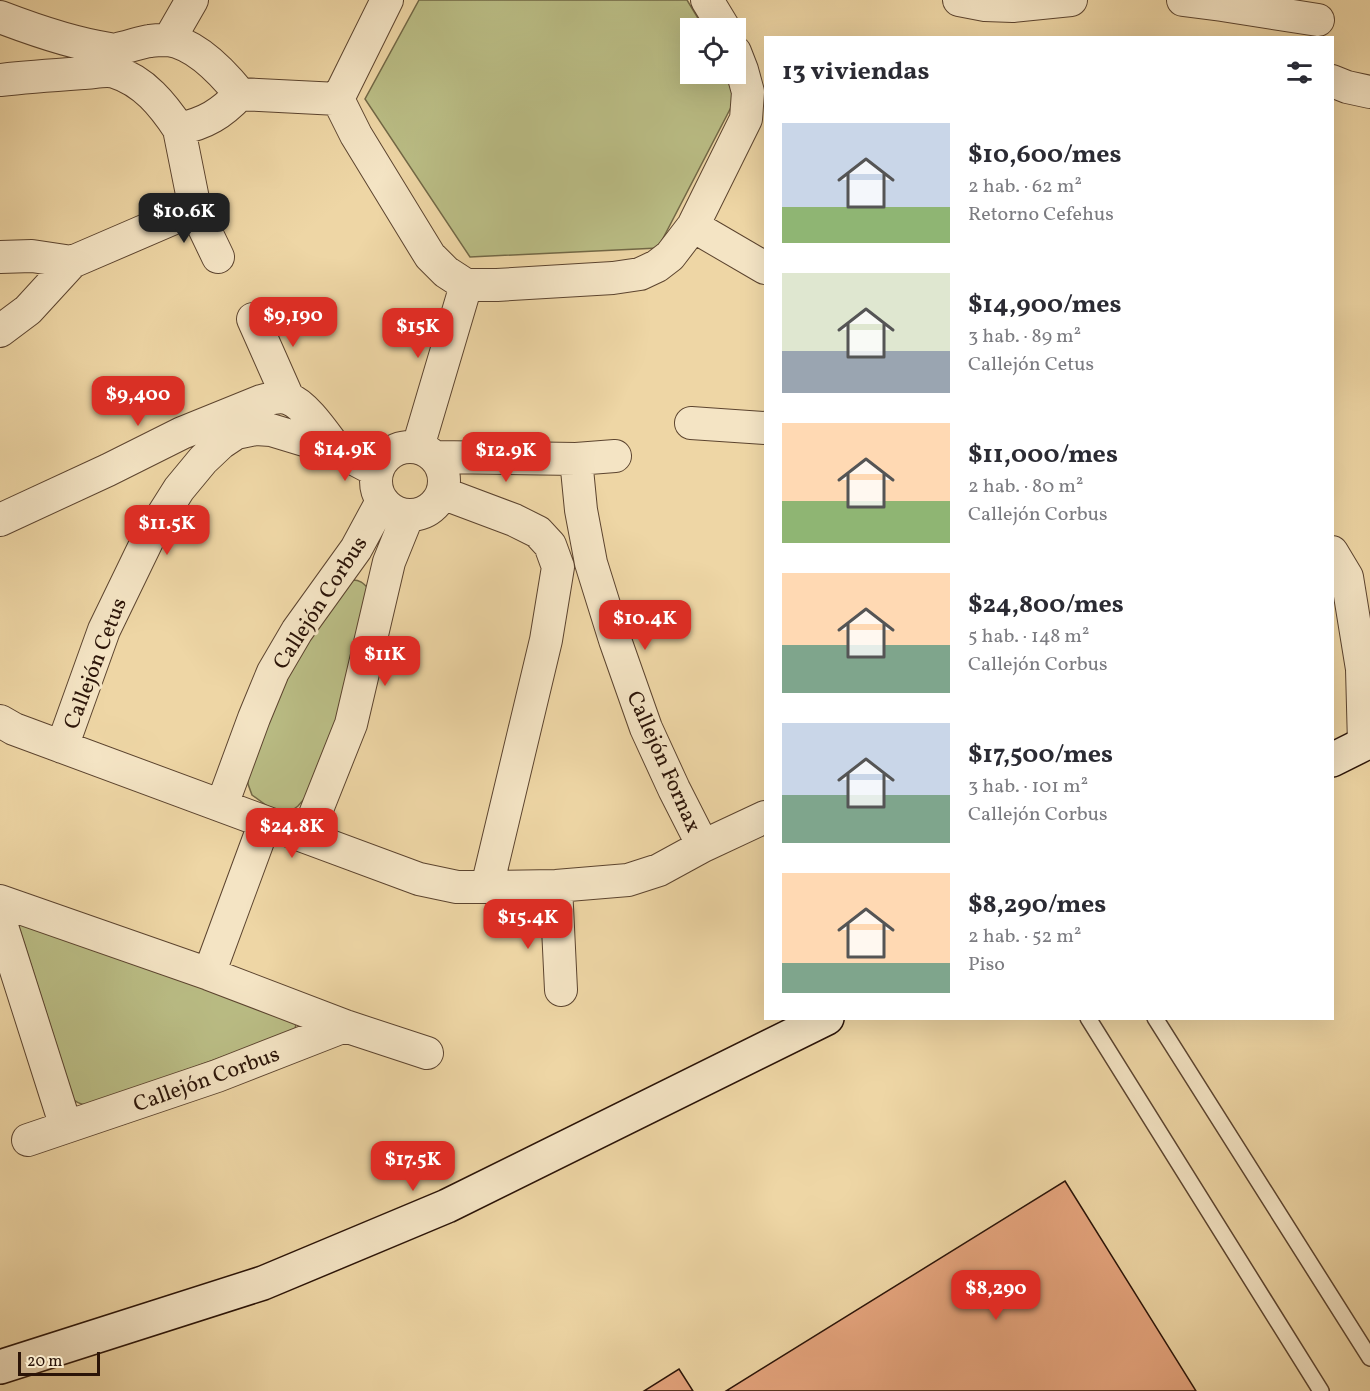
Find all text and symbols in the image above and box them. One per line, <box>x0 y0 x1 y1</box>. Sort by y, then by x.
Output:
map controls <box>680 18 746 84</box>
button: locate <box>680 18 746 84</box>
text: 13 viviendas <box>782 54 930 90</box>
icon: filters <box>1283 56 1316 89</box>
text: $10,600/mes <box>968 137 1122 173</box>
icon: home <box>830 147 902 219</box>
text: 2 hab. · 62 m² <box>968 173 1082 201</box>
pin: $10.6K <box>135 193 233 244</box>
text: $10.6K <box>153 198 215 226</box>
text: Retorno Cefehus <box>968 201 1114 229</box>
text: $14,900/mes <box>968 287 1122 323</box>
pin: $9,190 <box>244 297 342 348</box>
icon: home <box>830 297 902 369</box>
text: $9,190 <box>263 302 323 330</box>
pin: $15K <box>382 308 454 359</box>
text: $15K <box>396 313 440 341</box>
text: 3 hab. · 89 m² <box>968 323 1081 351</box>
text: Callejón Cetus <box>968 351 1094 379</box>
pin: $9,400 <box>89 376 187 427</box>
text: $9,400 <box>106 381 170 409</box>
pin: $14.9K <box>296 431 394 482</box>
pin: $12.9K <box>457 432 555 483</box>
text: $14.9K <box>314 436 376 464</box>
text: $12.9K <box>476 437 536 465</box>
text: $11,000/mes <box>968 437 1118 473</box>
icon: home <box>830 447 902 519</box>
text: 2 hab. · 80 m² <box>968 473 1083 501</box>
text: Callejón Corbus <box>968 501 1108 529</box>
pin: $11.5K <box>118 505 216 556</box>
text: $11.5K <box>139 510 195 538</box>
street label: Callejón Corbus <box>266 531 376 676</box>
text: $24,800/mes <box>968 587 1124 623</box>
street label: Callejón Cetus <box>57 594 136 734</box>
icon: home <box>830 597 902 669</box>
pin: $10.4K <box>596 600 694 651</box>
text: $10.4K <box>613 605 677 633</box>
text: 5 hab. · 148 m² <box>968 623 1089 651</box>
pin: $11K <box>349 636 421 687</box>
text: $11K <box>364 641 406 669</box>
text: Callejón Corbus <box>968 651 1108 679</box>
street label: Callejón Fornax <box>618 686 708 838</box>
text: $17,500/mes <box>968 737 1113 773</box>
icon: home <box>830 747 902 819</box>
text: 3 hab. · 101 m² <box>968 773 1088 801</box>
text: Callejón Corbus <box>968 801 1108 829</box>
pin: $24.8K <box>243 808 341 859</box>
text: $24.8K <box>260 813 324 841</box>
text: $8,290/mes <box>968 887 1106 923</box>
icon: home <box>830 897 902 969</box>
pin: $15.4K <box>479 899 577 950</box>
text: $15.4K <box>497 904 559 932</box>
text: 2 hab. · 52 m² <box>968 923 1081 951</box>
text: Piso <box>968 951 1005 979</box>
street label: Callejón Corbus <box>129 1040 284 1121</box>
pin: $17.5K <box>364 1141 462 1192</box>
text: $17.5K <box>385 1146 441 1174</box>
pin: $8,290 <box>947 1270 1045 1321</box>
text: $8,290 <box>965 1275 1027 1303</box>
scale bar <box>18 1349 100 1376</box>
text: 20 m <box>27 1351 62 1373</box>

